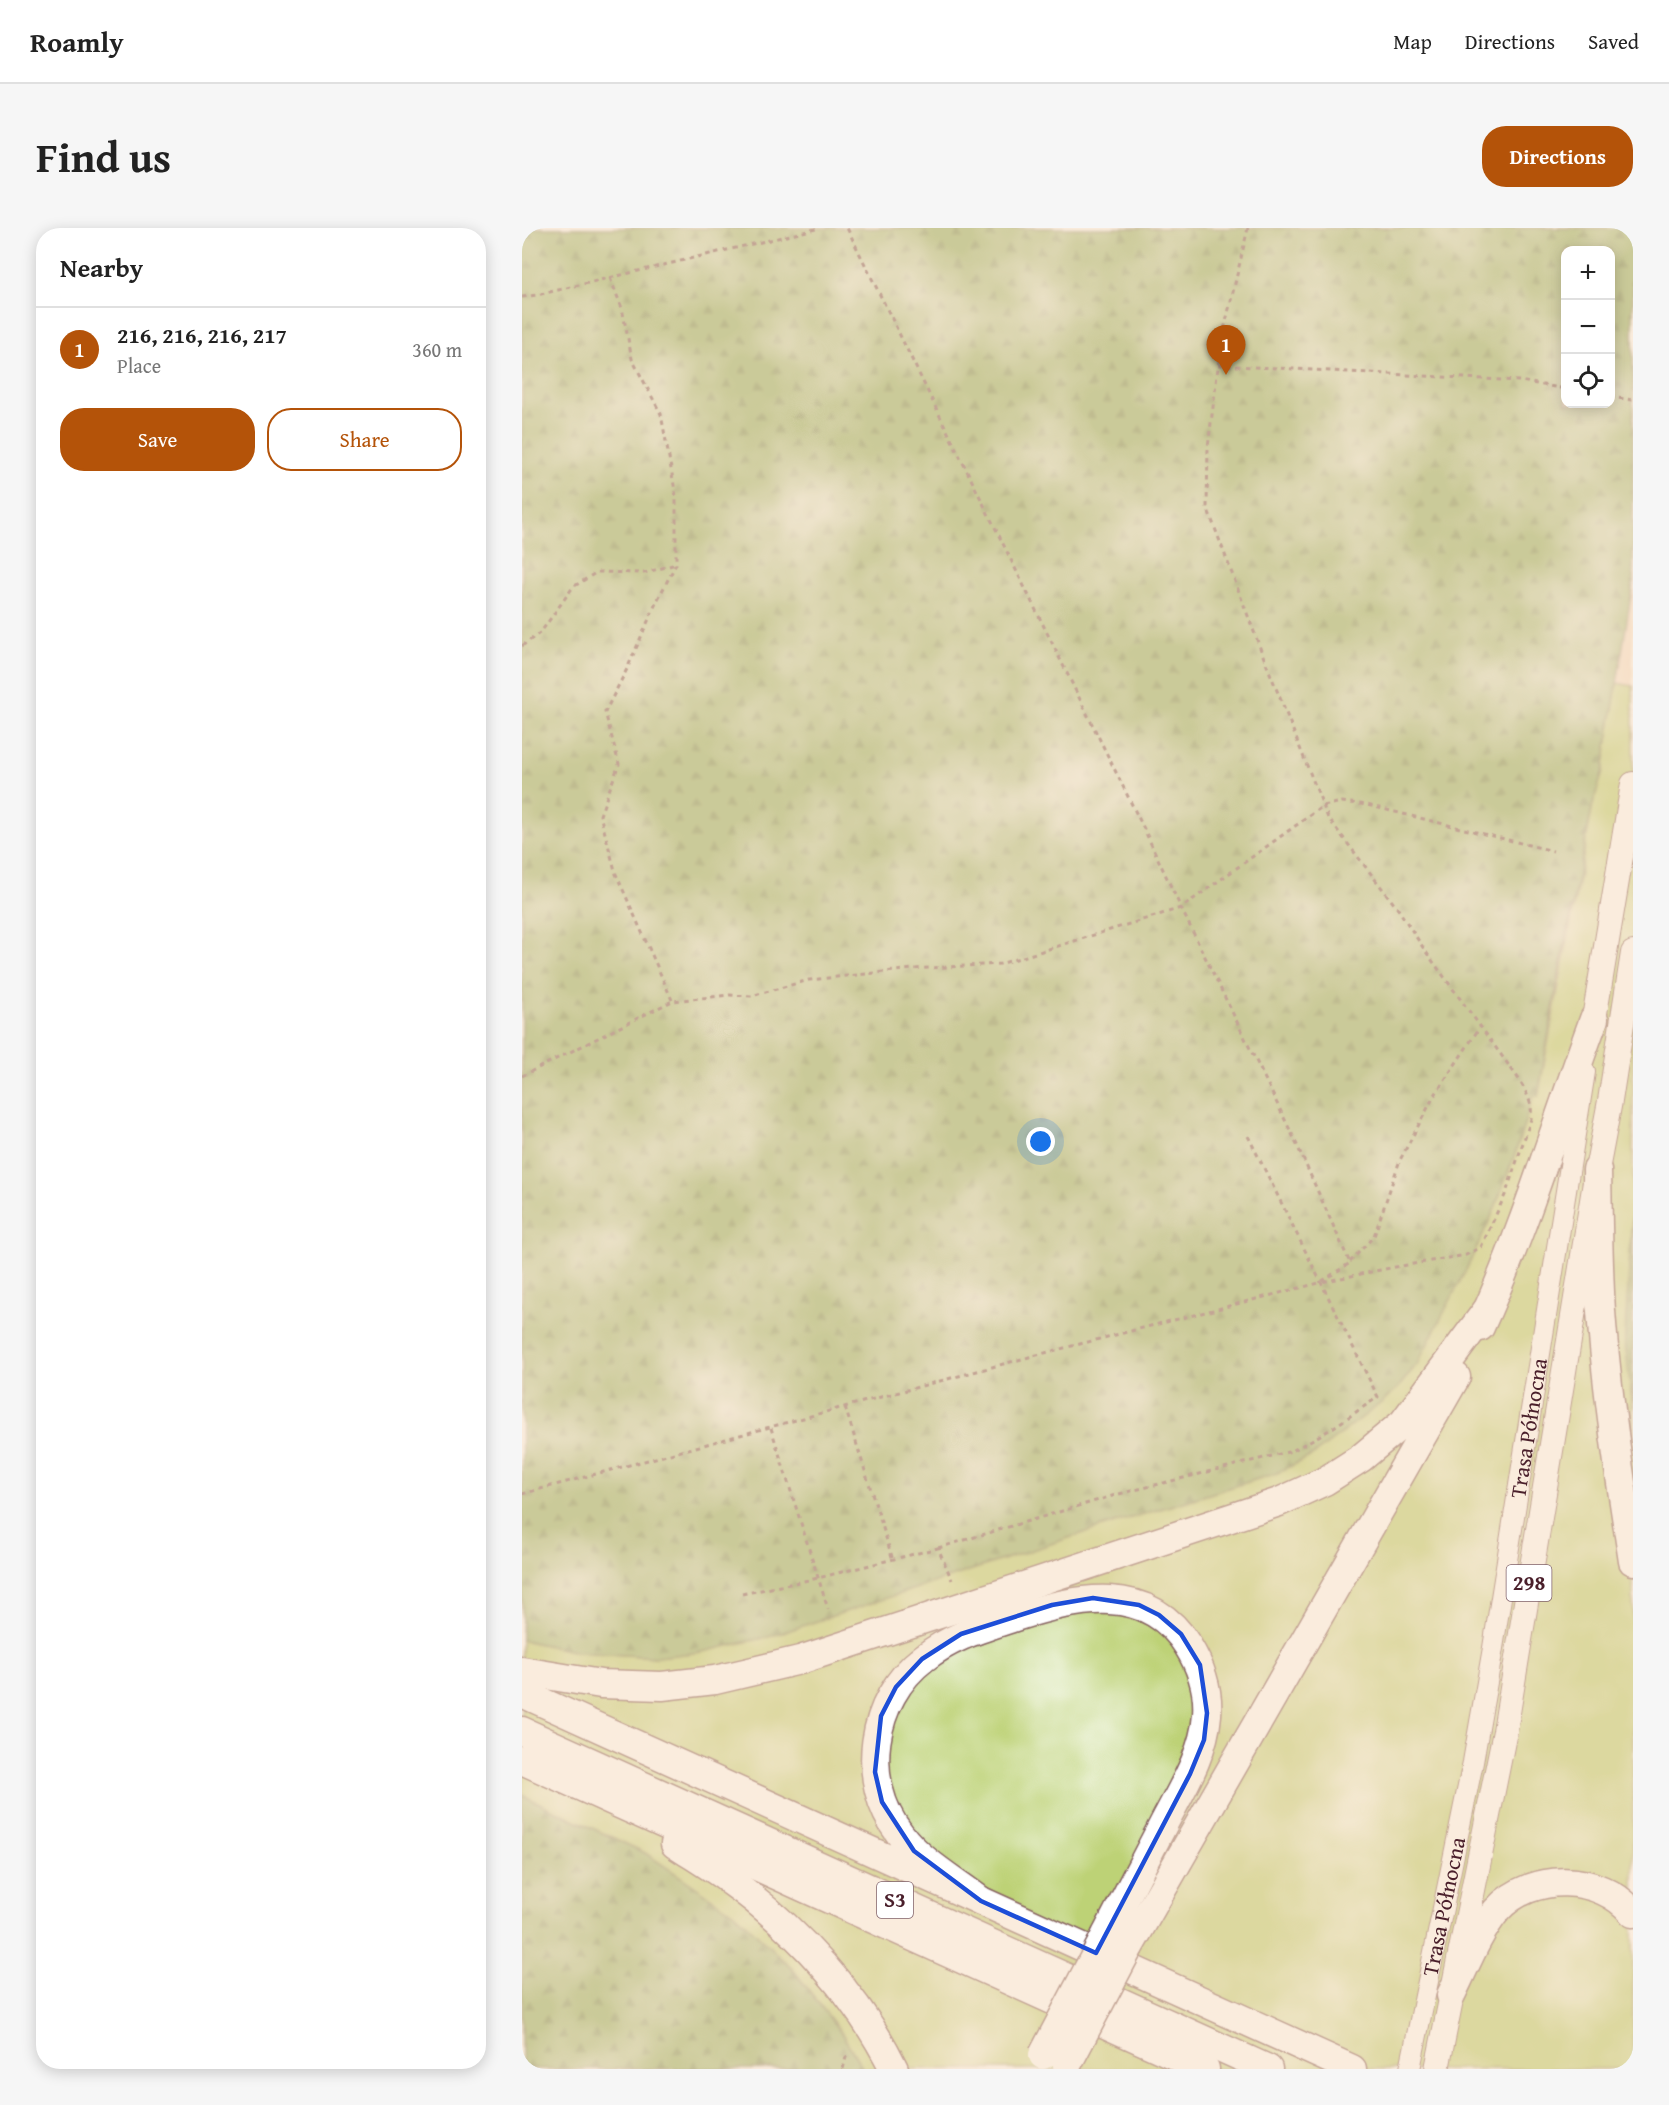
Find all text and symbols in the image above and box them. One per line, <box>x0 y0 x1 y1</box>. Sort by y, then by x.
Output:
text: Roamly <box>30 21 124 62</box>
text: Map <box>1393 26 1432 57</box>
text: Directions <box>1465 26 1555 57</box>
text: Saved <box>1588 26 1639 57</box>
text: Find us <box>36 126 171 187</box>
button: Directions <box>1482 126 1633 187</box>
map controls <box>1561 246 1615 408</box>
button: + <box>1561 246 1615 300</box>
text: Nearby <box>60 248 143 287</box>
button: − <box>1561 300 1615 354</box>
text: 216, 216, 216, 217 <box>117 319 287 351</box>
pin: 1 <box>1206 326 1246 375</box>
text: 1 <box>74 335 85 364</box>
text: 360 m <box>412 335 462 364</box>
text: Place <box>117 351 161 380</box>
button: locate <box>1561 354 1615 408</box>
button: Save <box>60 408 255 471</box>
button: Share <box>267 408 462 471</box>
your location <box>1026 1127 1055 1156</box>
street label: Trasa Północna <box>1501 1355 1555 1500</box>
road number: 298 <box>1506 1565 1552 1601</box>
street label: Trasa Północna <box>1413 1833 1473 1979</box>
road number: S3 <box>877 1882 913 1918</box>

